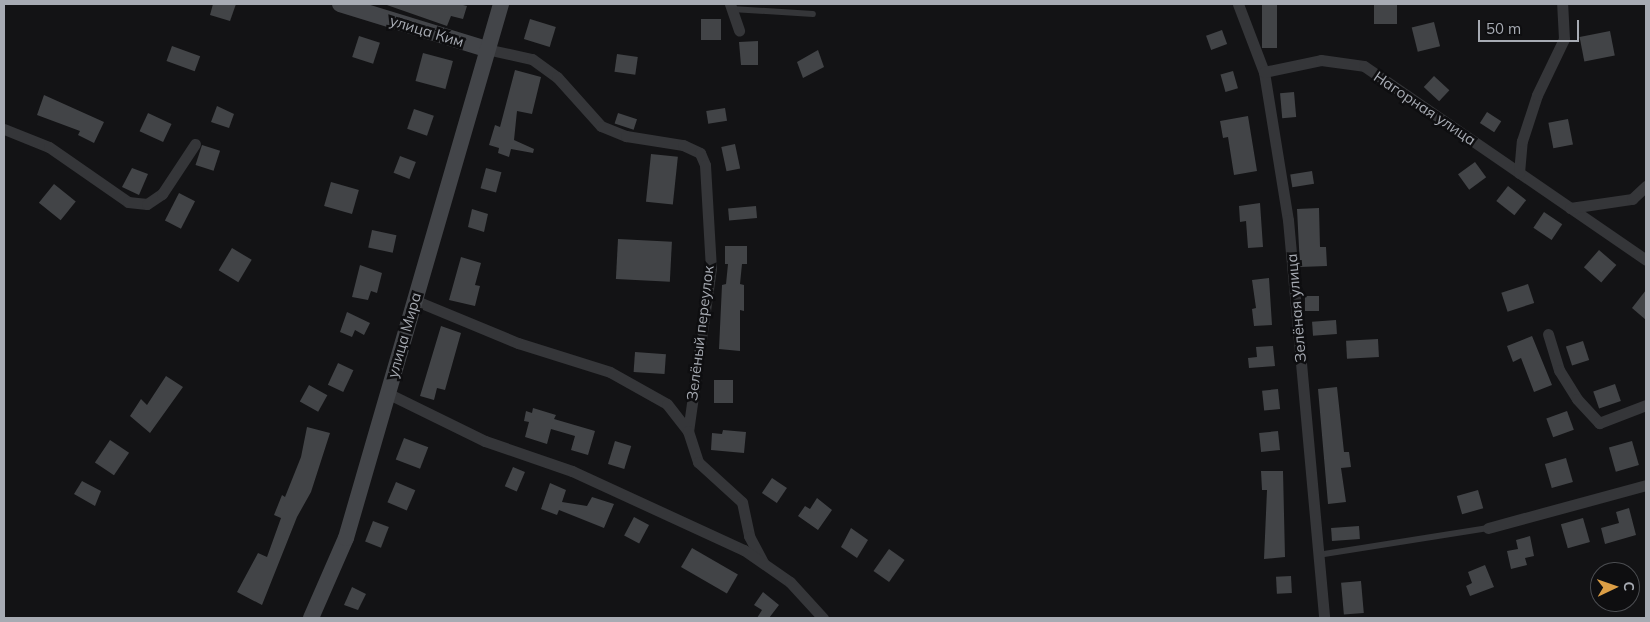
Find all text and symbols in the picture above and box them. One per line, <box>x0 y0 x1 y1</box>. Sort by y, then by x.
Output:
scale bar <box>1480 10 1581 42</box>
street label: улица Ким <box>388 11 466 51</box>
text: 50 m <box>1486 19 1521 38</box>
street label: Нагорная улица <box>1371 67 1479 149</box>
street label: Зелёная улица <box>1282 253 1310 363</box>
street label: Зелёный переулок <box>683 264 717 402</box>
street label: улица Мира <box>383 290 425 380</box>
north arrow <box>1590 562 1640 612</box>
text: С <box>1620 581 1638 592</box>

